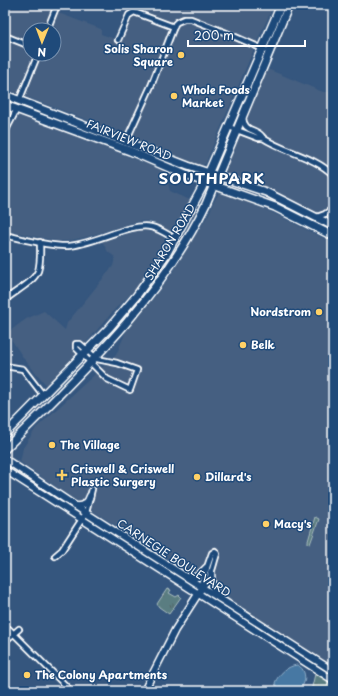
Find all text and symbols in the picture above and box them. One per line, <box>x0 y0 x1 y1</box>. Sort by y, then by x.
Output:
north arrow <box>22 22 62 62</box>
scale bar <box>188 22 305 48</box>
text: 200 m <box>194 26 234 44</box>
place label: Solis Sharon Square <box>104 40 173 70</box>
text: N <box>37 44 46 61</box>
marker: Solis Sharon Square <box>176 50 186 60</box>
place label: Whole Foods Market <box>182 81 250 111</box>
marker: Whole Foods Market <box>169 91 179 101</box>
street label: FAIRVIEW ROAD <box>84 115 174 164</box>
district label: SOUTHPARK <box>159 166 265 189</box>
street label: SHARON ROAD <box>140 200 199 283</box>
place label: Nordstrom <box>251 303 311 320</box>
marker: Nordstrom <box>314 307 324 317</box>
place label: Belk <box>251 336 276 353</box>
marker: Belk <box>238 340 248 350</box>
place label: The Village <box>60 436 120 453</box>
marker: The Village <box>47 440 57 450</box>
place label: Criswell & Criswell Plastic Surgery <box>71 460 174 490</box>
place label: Dillard's <box>205 468 251 485</box>
marker: Criswell & Criswell Plastic Surgery <box>56 469 68 481</box>
marker: Dillard's <box>192 472 202 482</box>
street label: CARNEGIE BOULEVARD <box>114 514 234 601</box>
place label: Macy's <box>274 515 312 532</box>
marker: Macy's <box>261 519 271 529</box>
place label: The Colony Apartments <box>35 666 168 683</box>
marker: The Colony Apartments <box>22 670 32 680</box>

